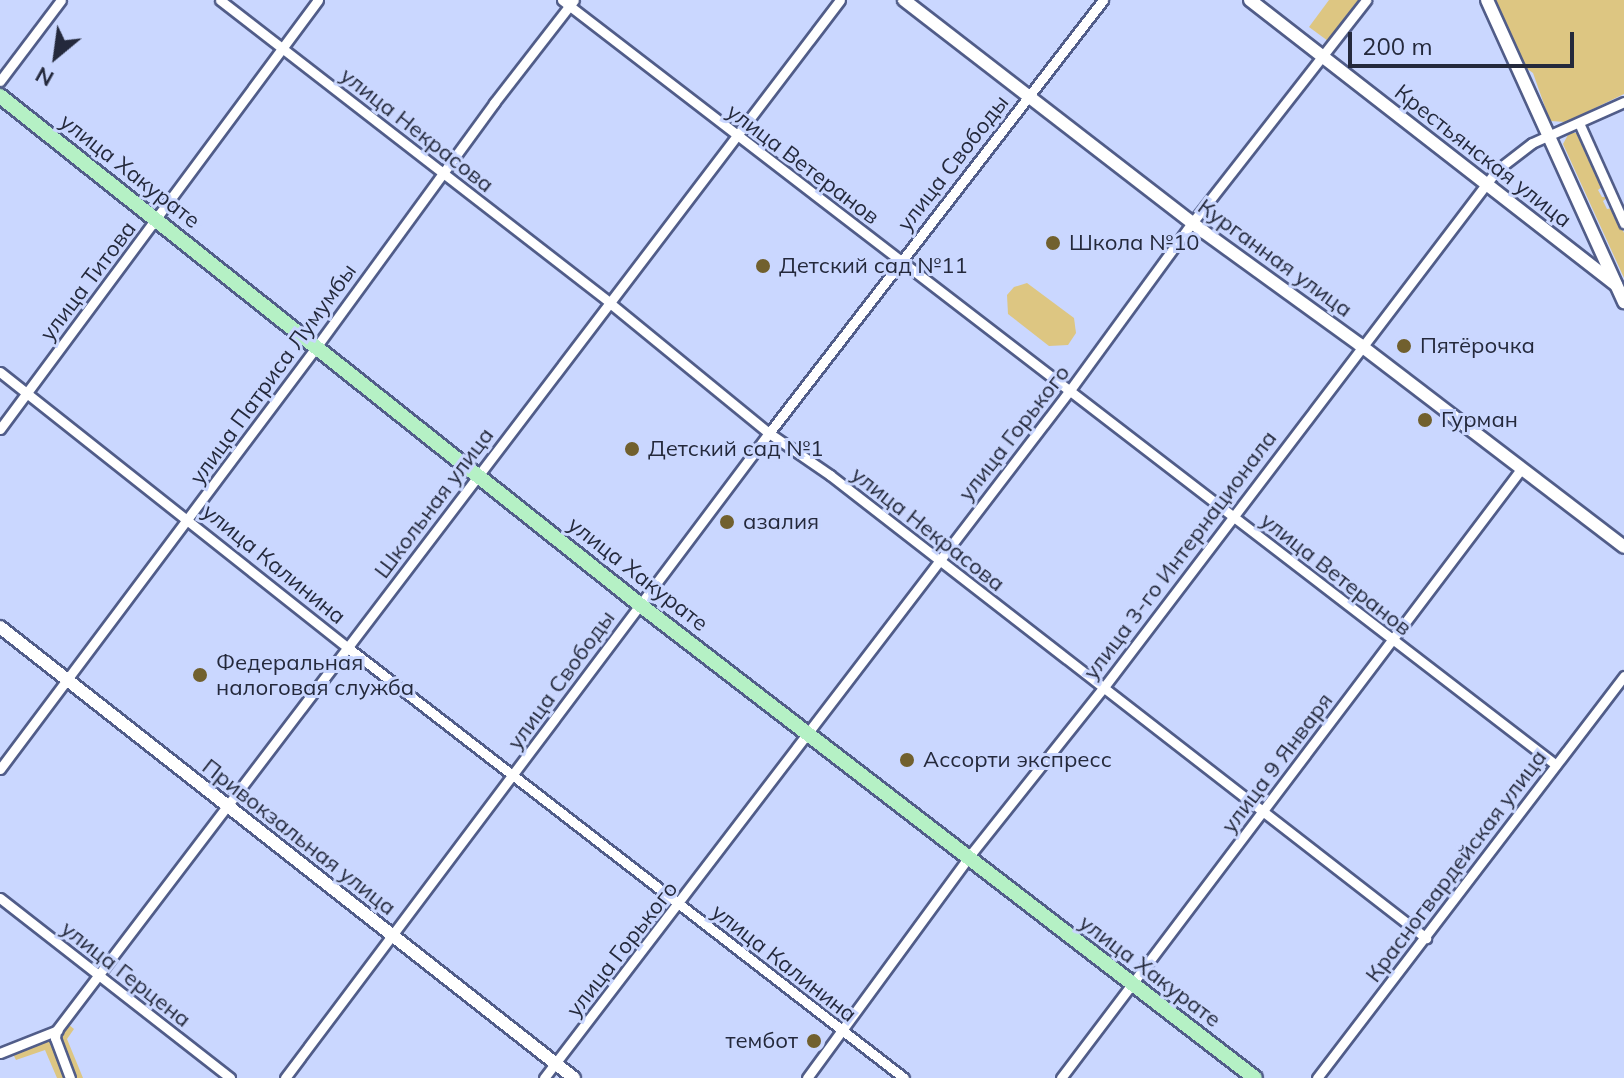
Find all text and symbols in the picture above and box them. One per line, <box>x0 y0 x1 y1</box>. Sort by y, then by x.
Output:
north arrow <box>16 16 96 96</box>
scale bar <box>1352 16 1578 66</box>
text: 200 m <box>1362 31 1433 61</box>
text: N <box>30 61 58 93</box>
street label: улица Некрасова <box>335 62 499 198</box>
street label: Крестьянская улица <box>1389 79 1577 233</box>
street label: улица Свободы <box>892 90 1014 236</box>
street label: улица Ветеранов <box>721 98 885 230</box>
street label: улица Хакурате <box>55 108 205 234</box>
street label: Курганная улица <box>1193 193 1357 323</box>
street label: улица Титова <box>34 216 142 346</box>
place label: Школа №10 <box>1069 230 1200 256</box>
marker: Школа №10 <box>1044 234 1062 252</box>
place label: Детский сад №11 <box>779 253 968 279</box>
marker: Детский сад №11 <box>754 257 772 275</box>
street label: улица Патриса Лумумбы <box>184 259 362 489</box>
place label: Пятёрочка <box>1420 333 1535 359</box>
marker: Пятёрочка <box>1395 337 1413 355</box>
street label: улица Горького <box>953 360 1075 506</box>
place label: Гурман <box>1441 407 1518 433</box>
marker: Гурман <box>1416 411 1434 429</box>
street label: Школьная улица <box>369 423 499 583</box>
street label: улица 3-го Интернационала <box>1078 425 1282 685</box>
place label: Детский сад №1 <box>648 436 823 462</box>
marker: Детский сад №1 <box>623 440 641 458</box>
street label: улица Некрасова <box>846 461 1010 597</box>
street label: улица Калинина <box>197 498 351 630</box>
street label: улица Ветеранов <box>1255 507 1417 641</box>
place label: азалия <box>743 509 819 535</box>
street label: улица Хакурате <box>563 511 713 637</box>
marker: азалия <box>718 513 736 531</box>
street label: улица Свободы <box>502 605 620 755</box>
place label: Федеральная налоговая служба <box>216 649 414 700</box>
marker: Федеральная налоговая служба <box>191 666 209 684</box>
street label: улица 9 Января <box>1216 688 1338 838</box>
street label: Красногвардейская улица <box>1360 745 1552 987</box>
place label: Ассорти экспресс <box>923 747 1112 773</box>
marker: Ассорти экспресс <box>898 751 916 769</box>
street label: Привокзальная улица <box>197 753 401 921</box>
street label: улица Горького <box>561 876 683 1022</box>
street label: улица Калинина <box>706 898 862 1028</box>
street label: улица Хакурате <box>1074 909 1226 1033</box>
street label: улица Герцена <box>56 915 196 1033</box>
place label: тембот <box>725 1028 798 1054</box>
marker: тембот <box>805 1032 823 1050</box>

